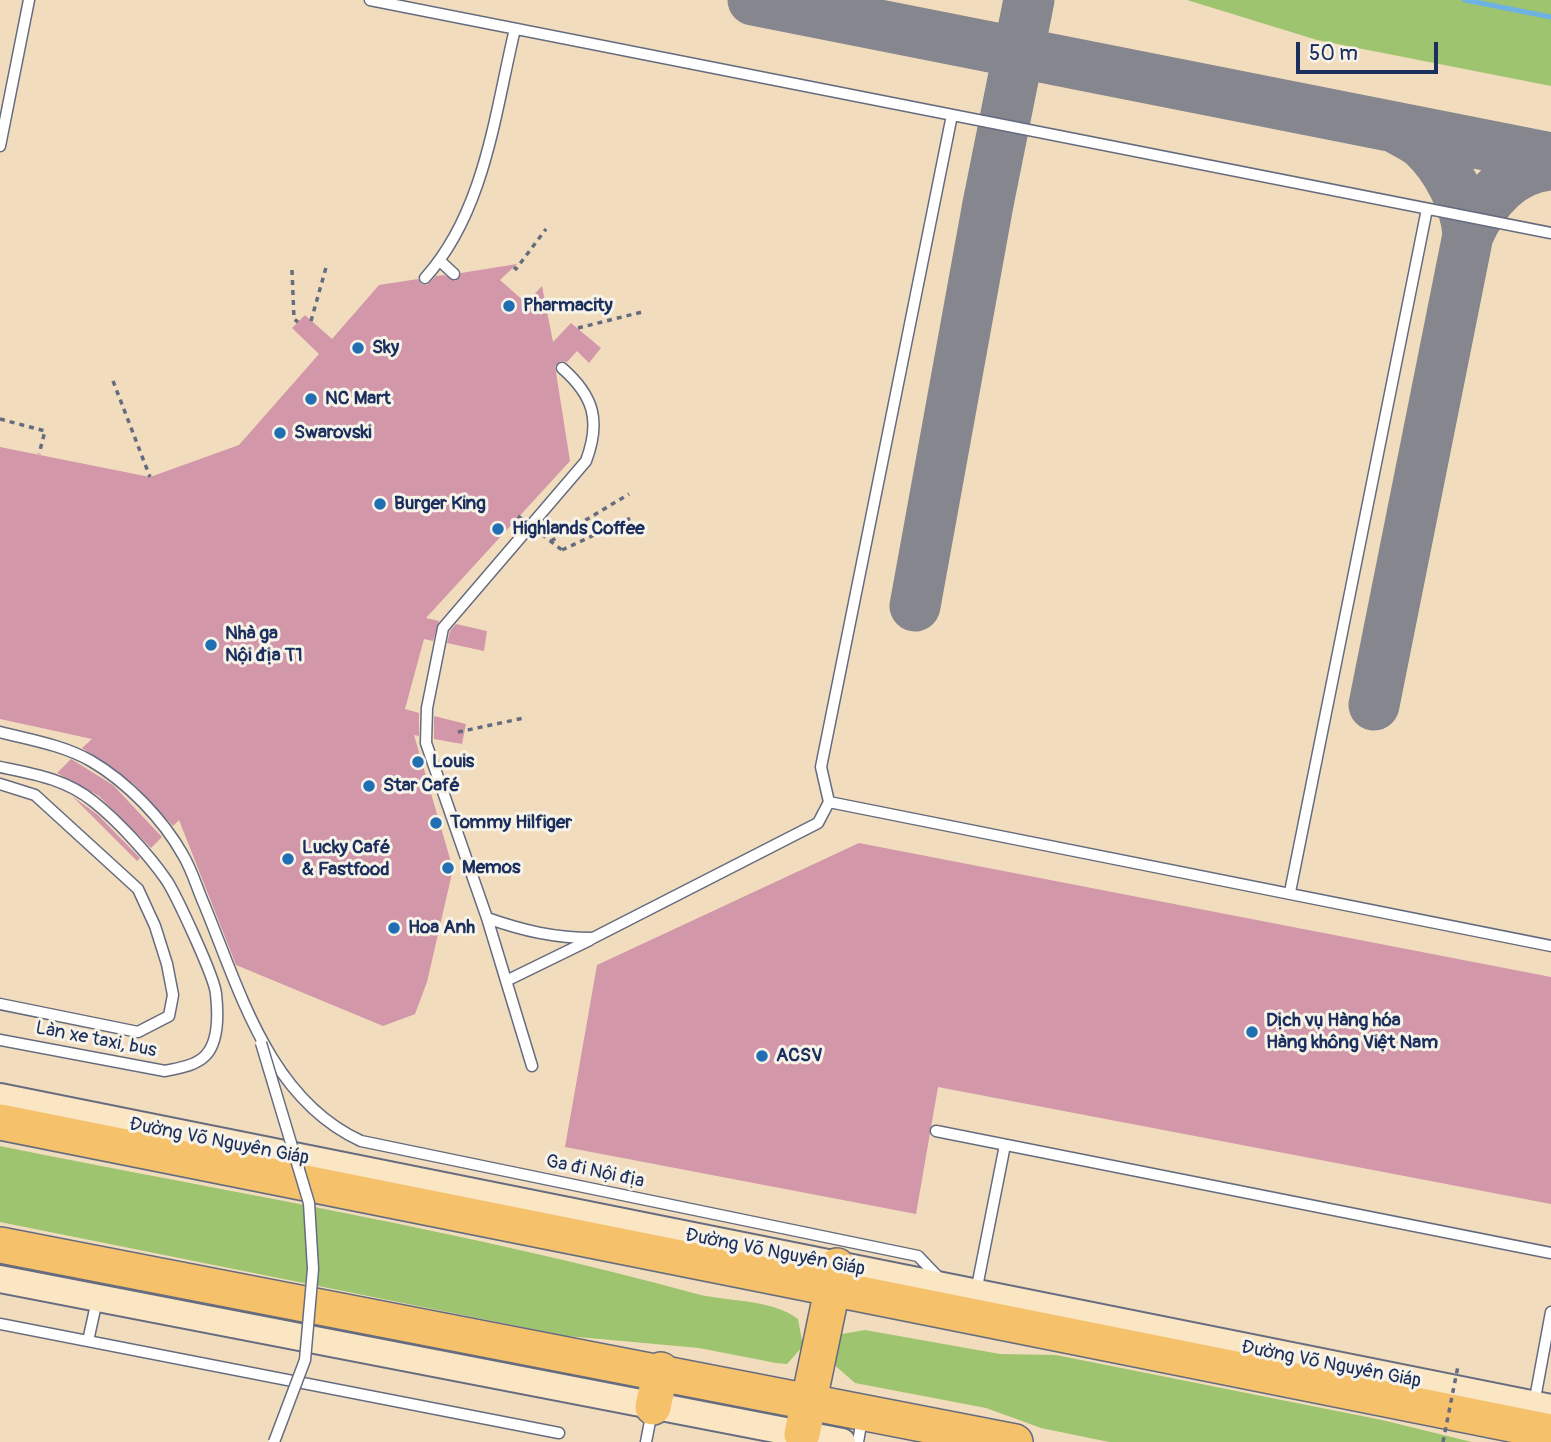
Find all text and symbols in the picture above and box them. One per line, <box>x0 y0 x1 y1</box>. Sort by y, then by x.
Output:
scale bar <box>1299 28 1441 72</box>
text: 50 m <box>1309 40 1358 67</box>
place label: Pharmacity <box>523 295 613 317</box>
marker: Pharmacity <box>501 298 517 314</box>
place label: Sky <box>372 337 399 359</box>
marker: Sky <box>350 340 366 356</box>
place label: NC Mart <box>325 388 391 410</box>
marker: NC Mart <box>303 391 319 407</box>
place label: Swarovski <box>294 422 372 444</box>
marker: Swarovski <box>272 425 288 441</box>
place label: Burger King <box>394 493 486 515</box>
marker: Burger King <box>372 496 388 512</box>
place label: Highlands Coffee <box>512 518 645 540</box>
marker: Highlands Coffee <box>490 521 506 537</box>
place label: Nhà ga Nội địa T1 <box>225 623 303 667</box>
marker: Nhà ga Nội địa T1 <box>203 637 219 653</box>
place label: Louis <box>432 751 474 773</box>
marker: Louis <box>410 754 426 770</box>
place label: Star Café <box>383 775 460 797</box>
marker: Star Café <box>361 778 377 794</box>
place label: Tommy Hilfiger <box>450 812 572 834</box>
marker: Tommy Hilfiger <box>428 815 444 831</box>
place label: Lucky Café & Fastfood <box>302 837 390 881</box>
marker: Lucky Café & Fastfood <box>280 851 296 867</box>
place label: Memos <box>462 857 520 879</box>
marker: Memos <box>440 860 456 876</box>
place label: Hoa Anh <box>408 917 475 939</box>
marker: Hoa Anh <box>386 920 402 936</box>
place label: Dịch vụ Hàng hóa Hàng không Việt Nam <box>1266 1010 1438 1054</box>
street label: Làn xe taxi, bus <box>33 1017 159 1063</box>
marker: Dịch vụ Hàng hóa Hàng không Việt Nam <box>1244 1024 1260 1040</box>
place label: ACSV <box>776 1045 823 1067</box>
marker: ACSV <box>754 1048 770 1064</box>
street label: Đường Võ Nguyên Giáp <box>127 1113 311 1171</box>
street label: Ga đi Nội địa <box>544 1150 646 1194</box>
street label: Đường Võ Nguyên Giáp <box>683 1224 867 1282</box>
street label: Đường Võ Nguyên Giáp <box>1239 1336 1423 1394</box>

